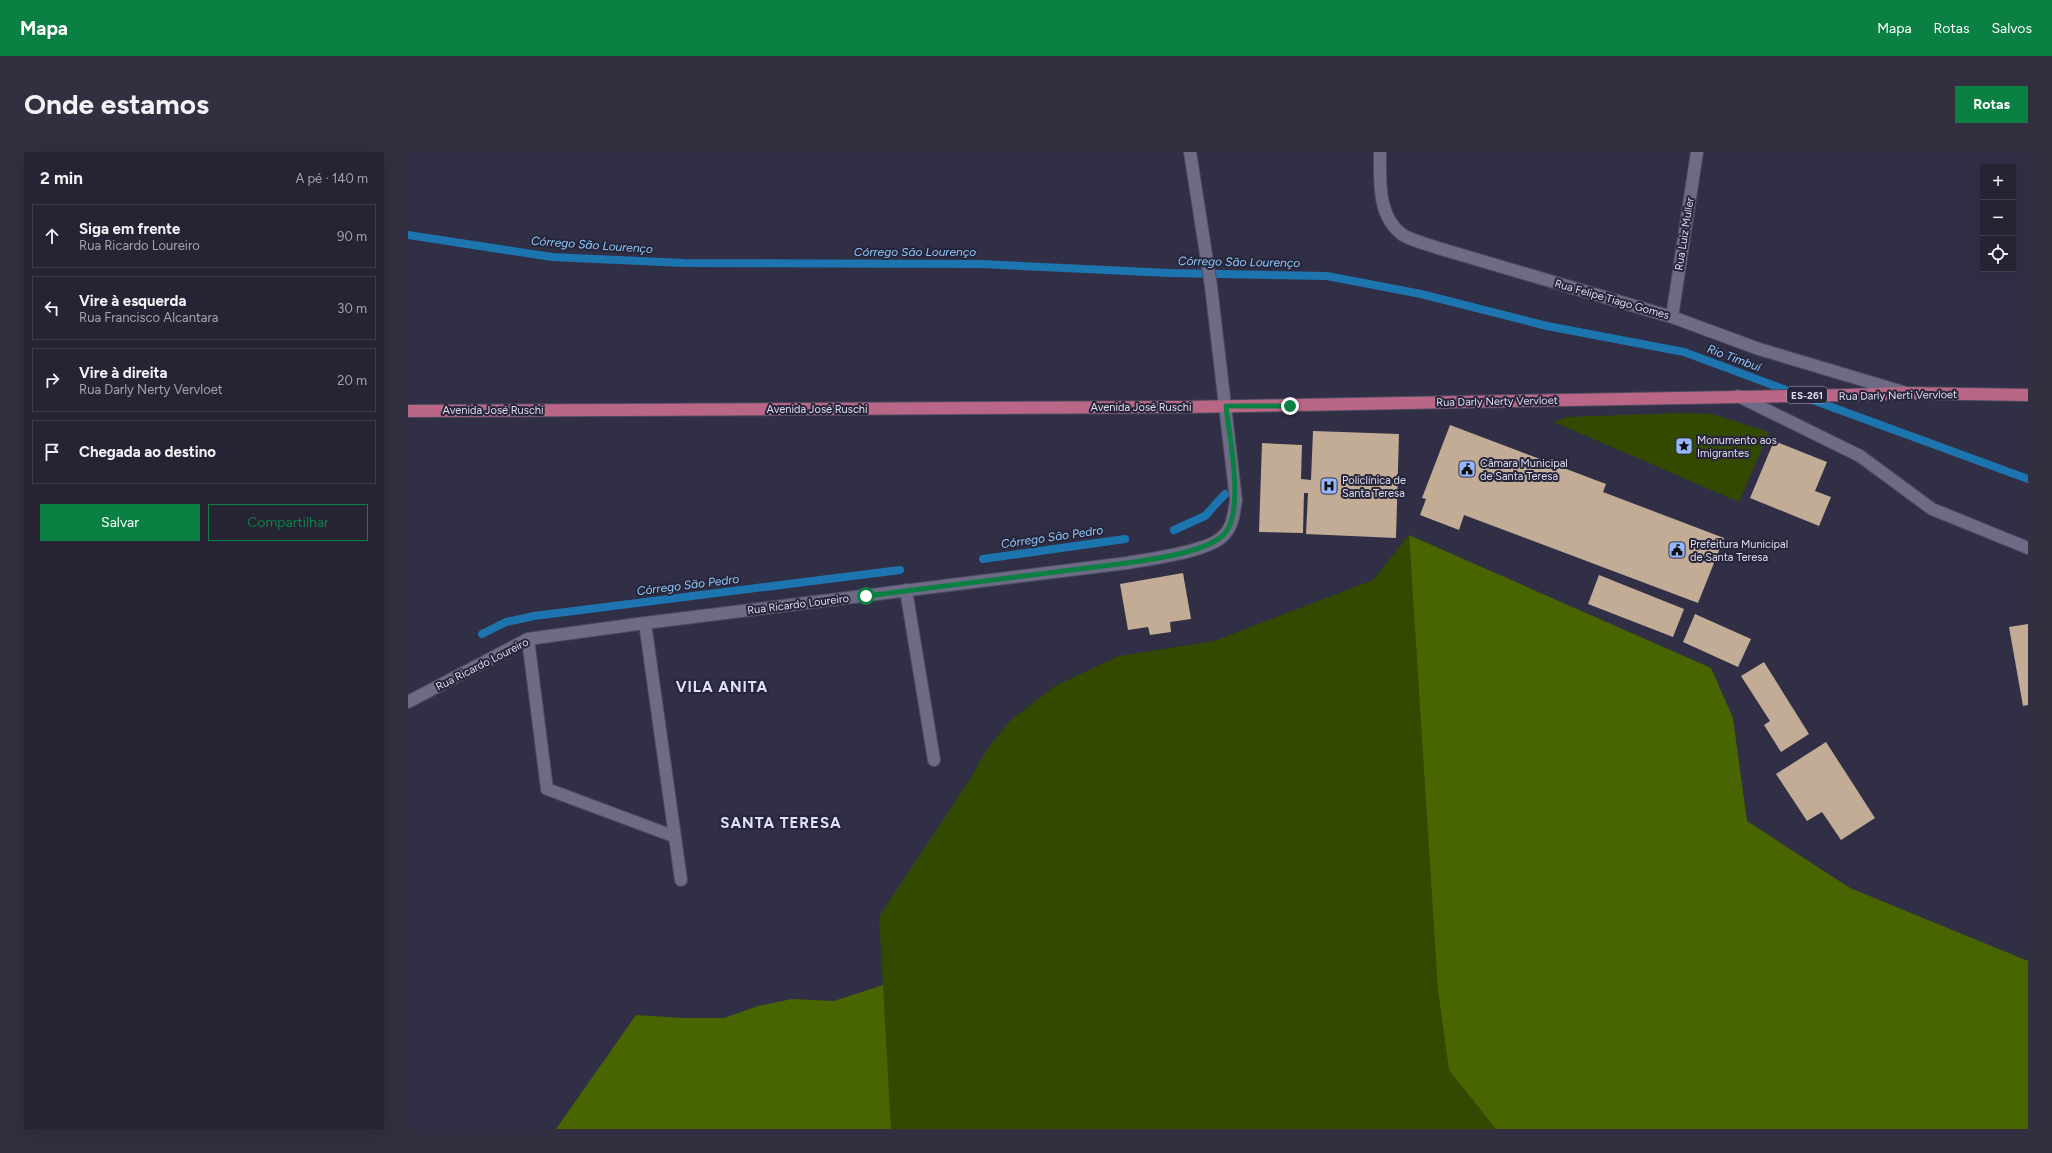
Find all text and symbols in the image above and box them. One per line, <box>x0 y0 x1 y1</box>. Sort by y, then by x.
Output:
text: Mapa <box>20 17 68 40</box>
text: Mapa <box>1877 20 1912 37</box>
text: Rotas <box>1934 20 1969 37</box>
text: Salvos <box>1991 20 2032 37</box>
button: Rotas <box>1955 86 2028 123</box>
text: Onde estamos <box>24 87 209 121</box>
map controls <box>1980 164 2016 272</box>
button: + <box>1980 164 2016 200</box>
text: 2 min <box>40 168 83 188</box>
text: A pé · 140 m <box>295 171 368 186</box>
street label: Rua Luiz Muller <box>1672 196 1697 272</box>
button: − <box>1980 200 2016 236</box>
text: Siga em frente <box>79 220 180 238</box>
icon: ahead <box>41 225 63 247</box>
text: 90 m <box>337 229 367 244</box>
water label: Córrego São Lourenço <box>530 234 654 256</box>
button: locate <box>1980 236 2016 272</box>
text: Rua Ricardo Loureiro <box>79 238 200 253</box>
water label: Córrego São Lourenço <box>854 245 976 259</box>
water label: Córrego São Lourenço <box>1178 254 1300 270</box>
street label: Rua Felipe Tiago Gomes <box>1553 277 1671 322</box>
text: Vire à esquerda <box>79 292 186 310</box>
icon: left <box>41 297 63 319</box>
text: 30 m <box>337 301 367 316</box>
text: Rua Francisco Alcantara <box>79 310 218 325</box>
water label: Rio Timbuí <box>1705 342 1765 375</box>
text: Vire à direita <box>79 364 168 382</box>
icon: right <box>41 369 63 391</box>
text: 20 m <box>337 373 367 388</box>
text: Rua Darly Nerty Vervloet <box>79 382 223 397</box>
road number: ES-261 <box>1787 387 1827 403</box>
street label: Rua Darly Nerti Vervloet <box>1839 388 1957 403</box>
street label: Rua Darly Nerty Vervloet <box>1436 394 1558 409</box>
route end <box>1281 397 1299 415</box>
street label: Avenida José Ruschi <box>1090 401 1192 414</box>
street label: Avenida José Ruschi <box>766 403 868 416</box>
street label: Avenida José Ruschi <box>442 404 544 417</box>
place label: Monumento aos Imigrantes <box>1697 434 1777 460</box>
place icon: Monumento aos Imigrantes <box>1674 436 1694 456</box>
icon: arrive <box>41 441 63 463</box>
text: Chegada ao destino <box>79 443 216 461</box>
place label: Câmara Municipal de Santa Teresa <box>1480 457 1568 483</box>
public building icon: Câmara Municipal de Santa Teresa <box>1457 459 1477 479</box>
place label: Policlínica de Santa Teresa <box>1342 474 1406 500</box>
hospital icon: Policlínica de Santa Teresa <box>1319 476 1339 496</box>
button: Salvar <box>40 504 200 541</box>
button: Compartilhar <box>208 504 368 541</box>
water label: Córrego São Pedro <box>1000 523 1104 551</box>
place label: Prefeitura Municipal de Santa Teresa <box>1690 538 1788 564</box>
public building icon: Prefeitura Municipal de Santa Teresa <box>1667 540 1687 560</box>
water label: Córrego São Pedro <box>636 572 740 598</box>
route start <box>857 587 875 605</box>
street label: Rua Ricardo Loureiro <box>747 592 850 617</box>
street label: Rua Ricardo Loureiro <box>434 635 531 693</box>
district label: VILA ANITA <box>676 678 768 696</box>
district label: SANTA TERESA <box>720 814 842 832</box>

